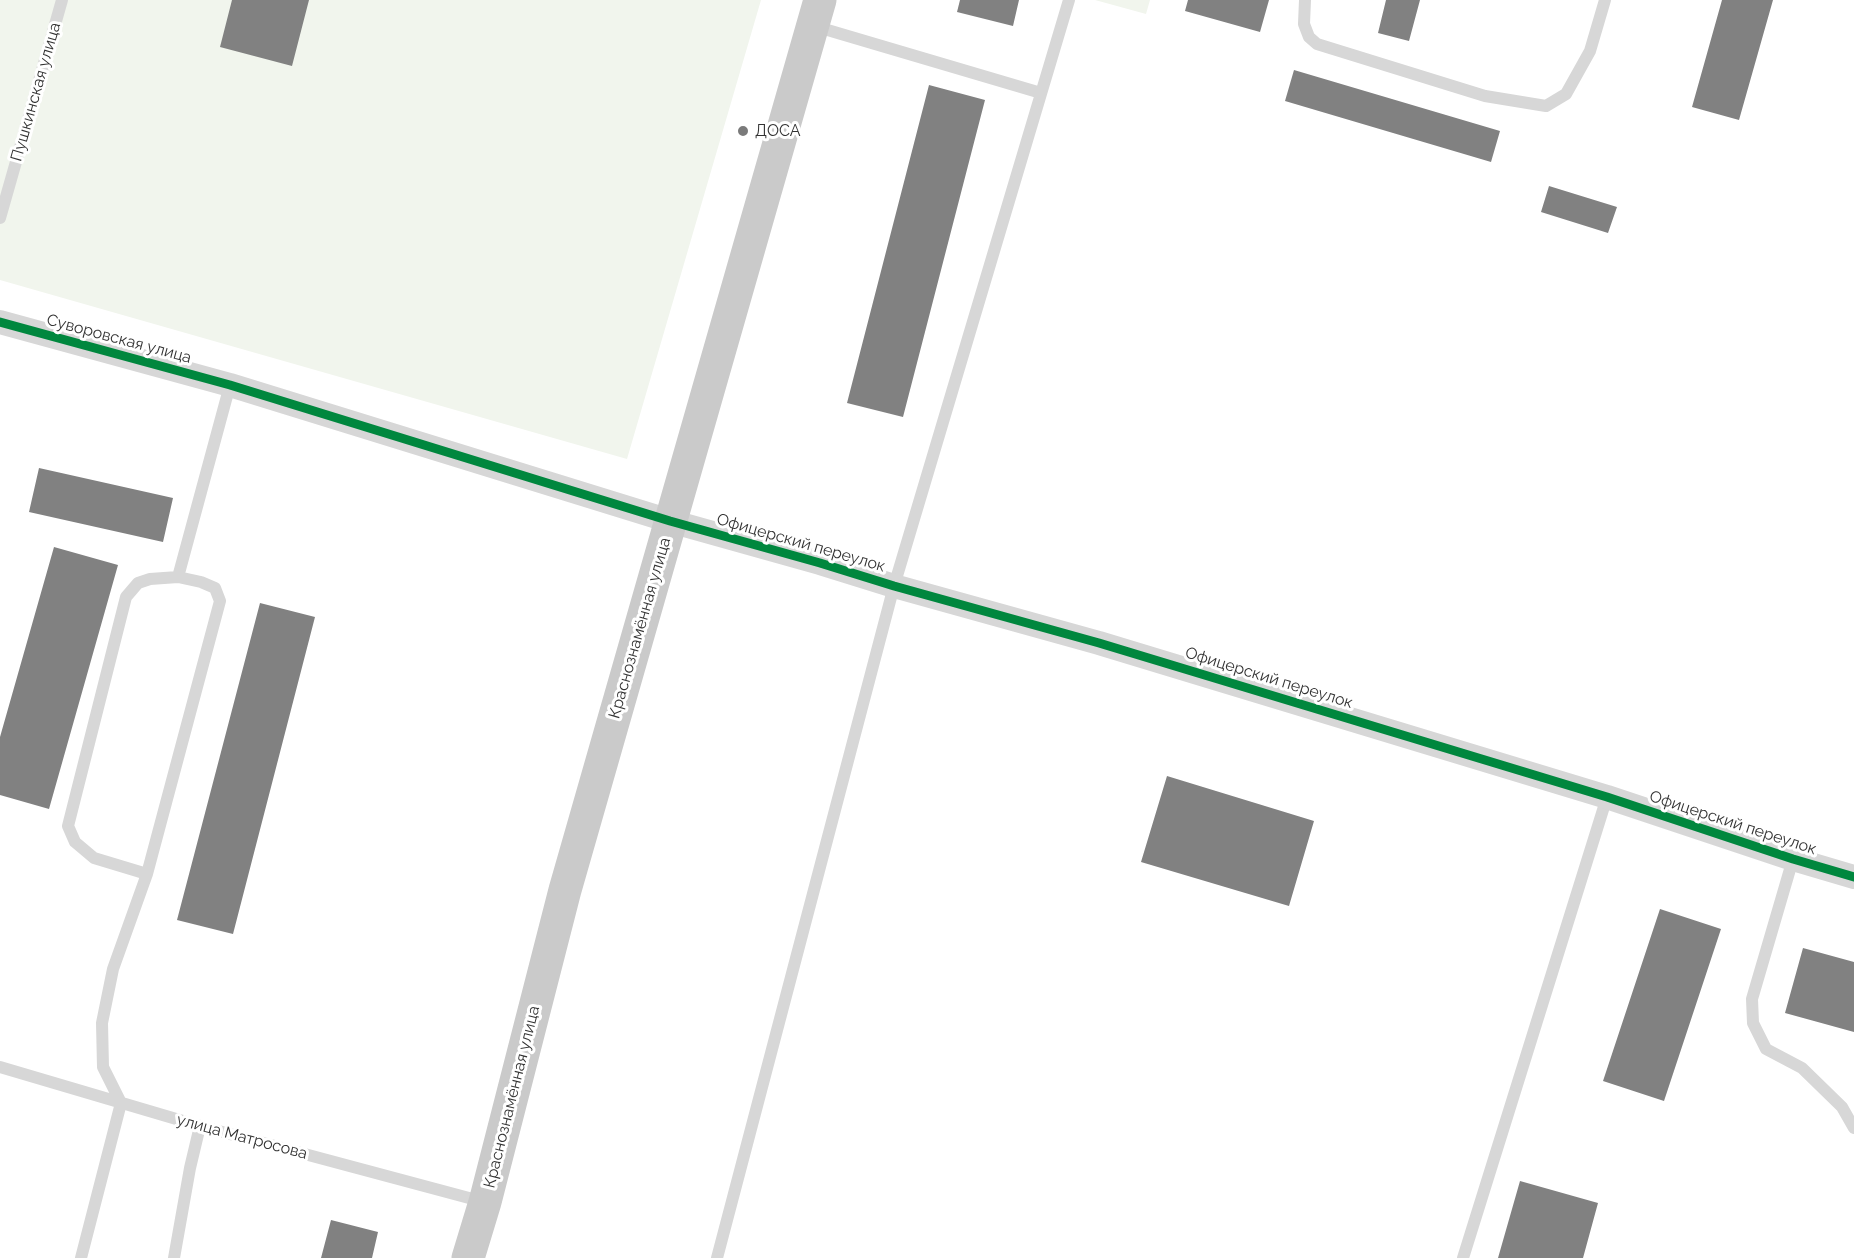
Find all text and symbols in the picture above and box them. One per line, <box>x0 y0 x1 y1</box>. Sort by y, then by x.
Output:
street label: Пушкинская улица <box>7 20 65 164</box>
place label: ДОСА <box>755 121 801 141</box>
marker: ДОСА <box>736 124 750 138</box>
street label: Суворовская улица <box>45 310 193 368</box>
street label: Офицерский переулок <box>714 510 888 576</box>
street label: Краснознамённая улица <box>605 535 675 721</box>
street label: Офицерский переулок <box>1183 643 1355 713</box>
street label: Офицерский переулок <box>1647 787 1819 859</box>
street label: Краснознамённая улица <box>480 1004 544 1190</box>
street label: улица Матросова <box>175 1110 309 1164</box>

